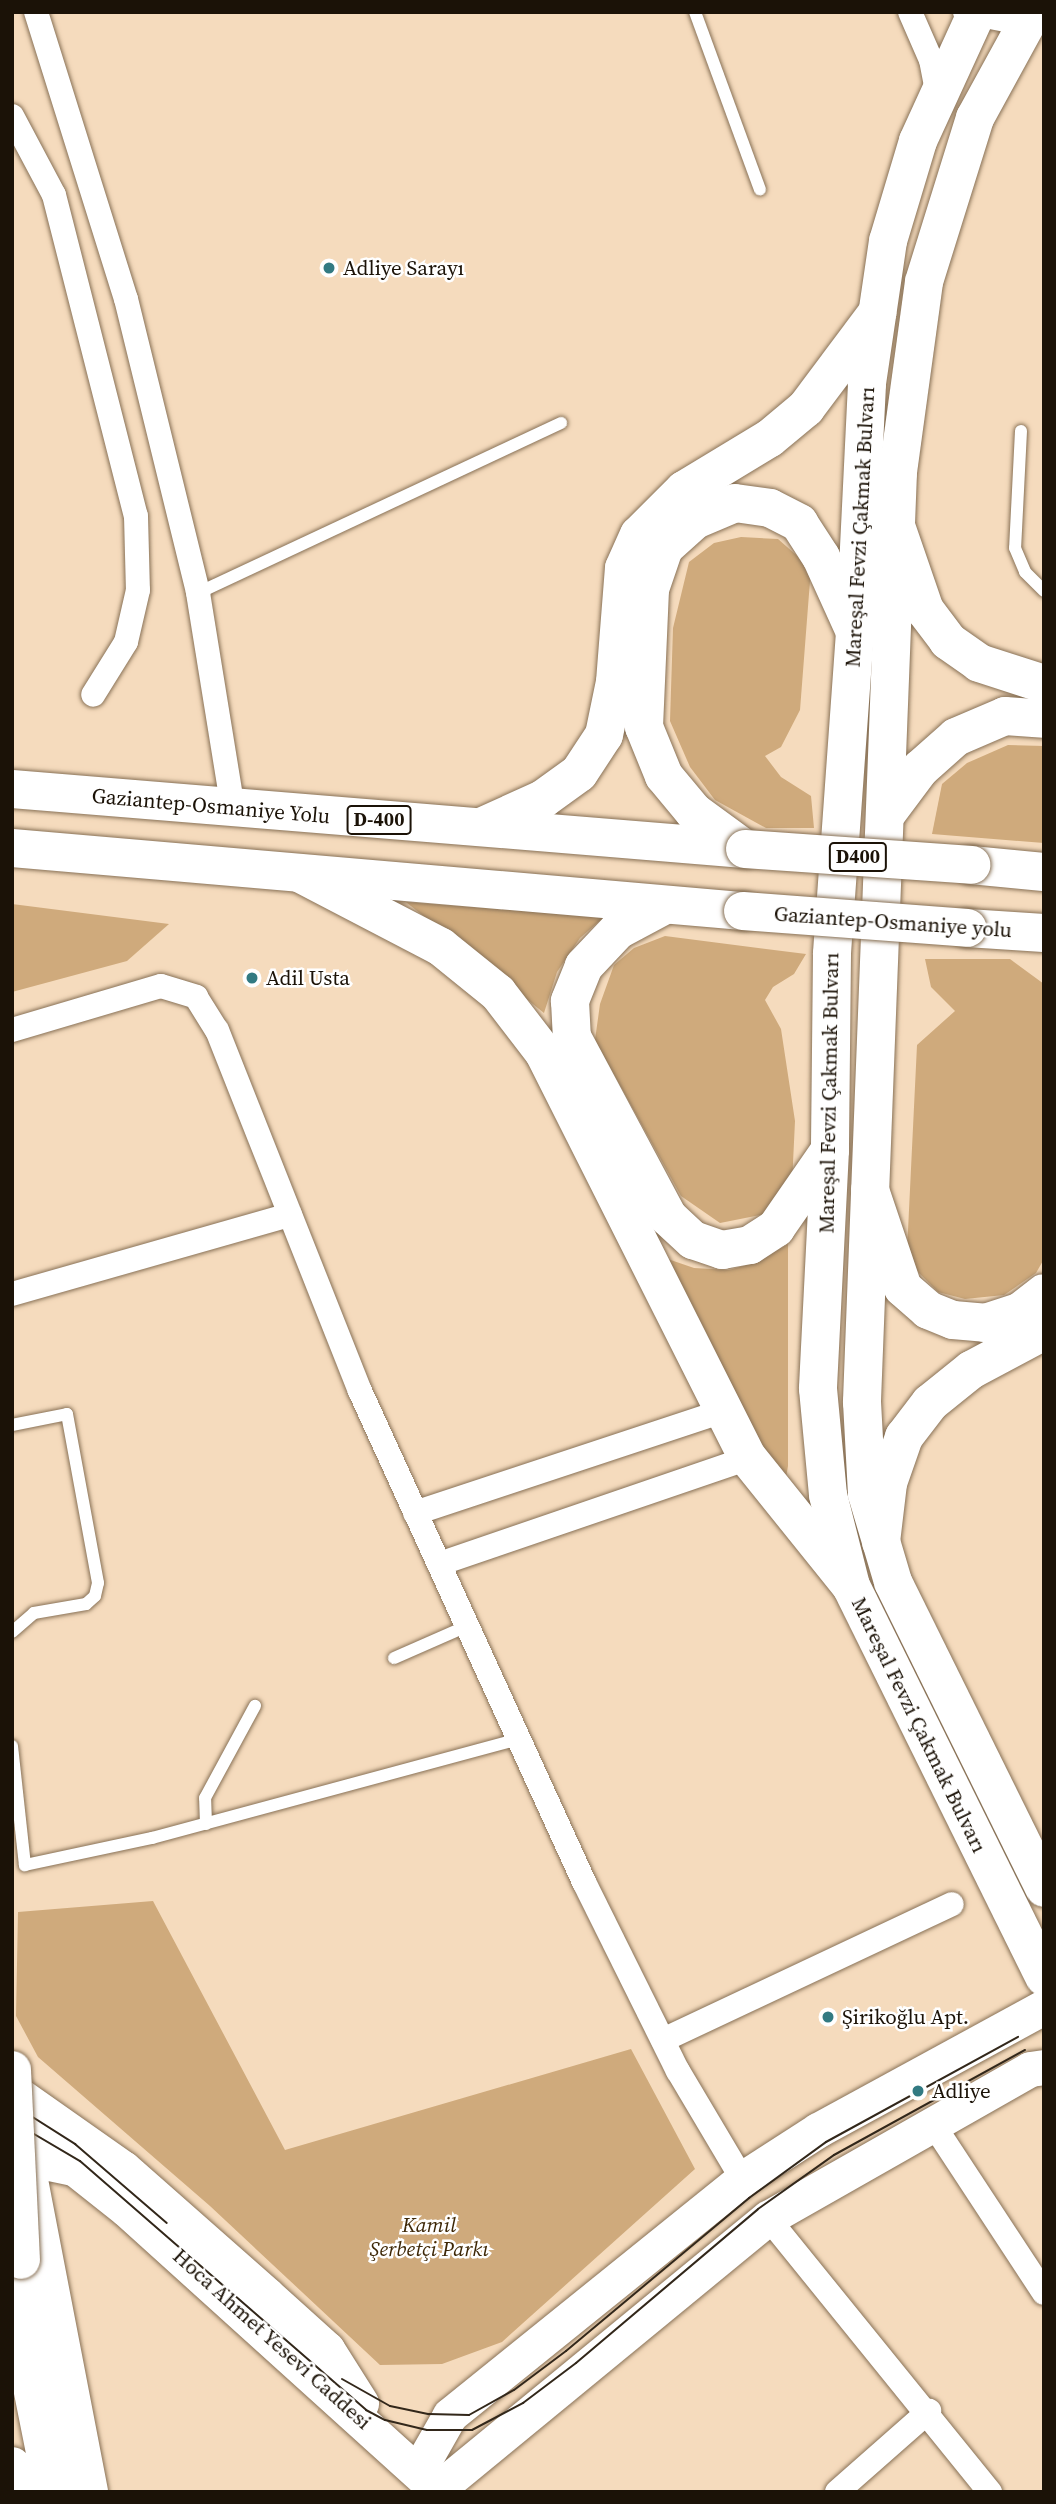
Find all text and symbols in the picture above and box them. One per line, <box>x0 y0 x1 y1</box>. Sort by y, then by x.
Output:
place label: Adliye Sarayı <box>343 255 464 281</box>
marker: Adliye Sarayı <box>321 260 337 276</box>
street label: Mareşal Fevzi Çakmak Bulvarı <box>840 386 880 668</box>
street label: Gaziantep-Osmaniye Yolu <box>91 783 331 829</box>
road number: D-400 <box>346 804 412 835</box>
road number: D400 <box>828 842 888 872</box>
street label: Gaziantep-Osmaniye yolu <box>773 901 1013 943</box>
street label: Mareşal Fevzi Çakmak Bulvarı <box>814 952 844 1234</box>
place label: Adil Usta <box>266 965 350 991</box>
marker: Adil Usta <box>244 970 260 986</box>
street label: Mareşal Fevzi Çakmak Bulvarı <box>846 1593 992 1857</box>
place label: Şirikoğlu Apt. <box>842 2004 969 2030</box>
marker: Şirikoğlu Apt. <box>820 2009 836 2025</box>
place label: Adliye <box>932 2078 991 2104</box>
marker: Adliye <box>910 2083 926 2099</box>
park label: Kamil Şerbetçi Parkı <box>369 2212 489 2262</box>
street label: Hoca Ahmet Yesevi Caddesi <box>167 2243 377 2435</box>

